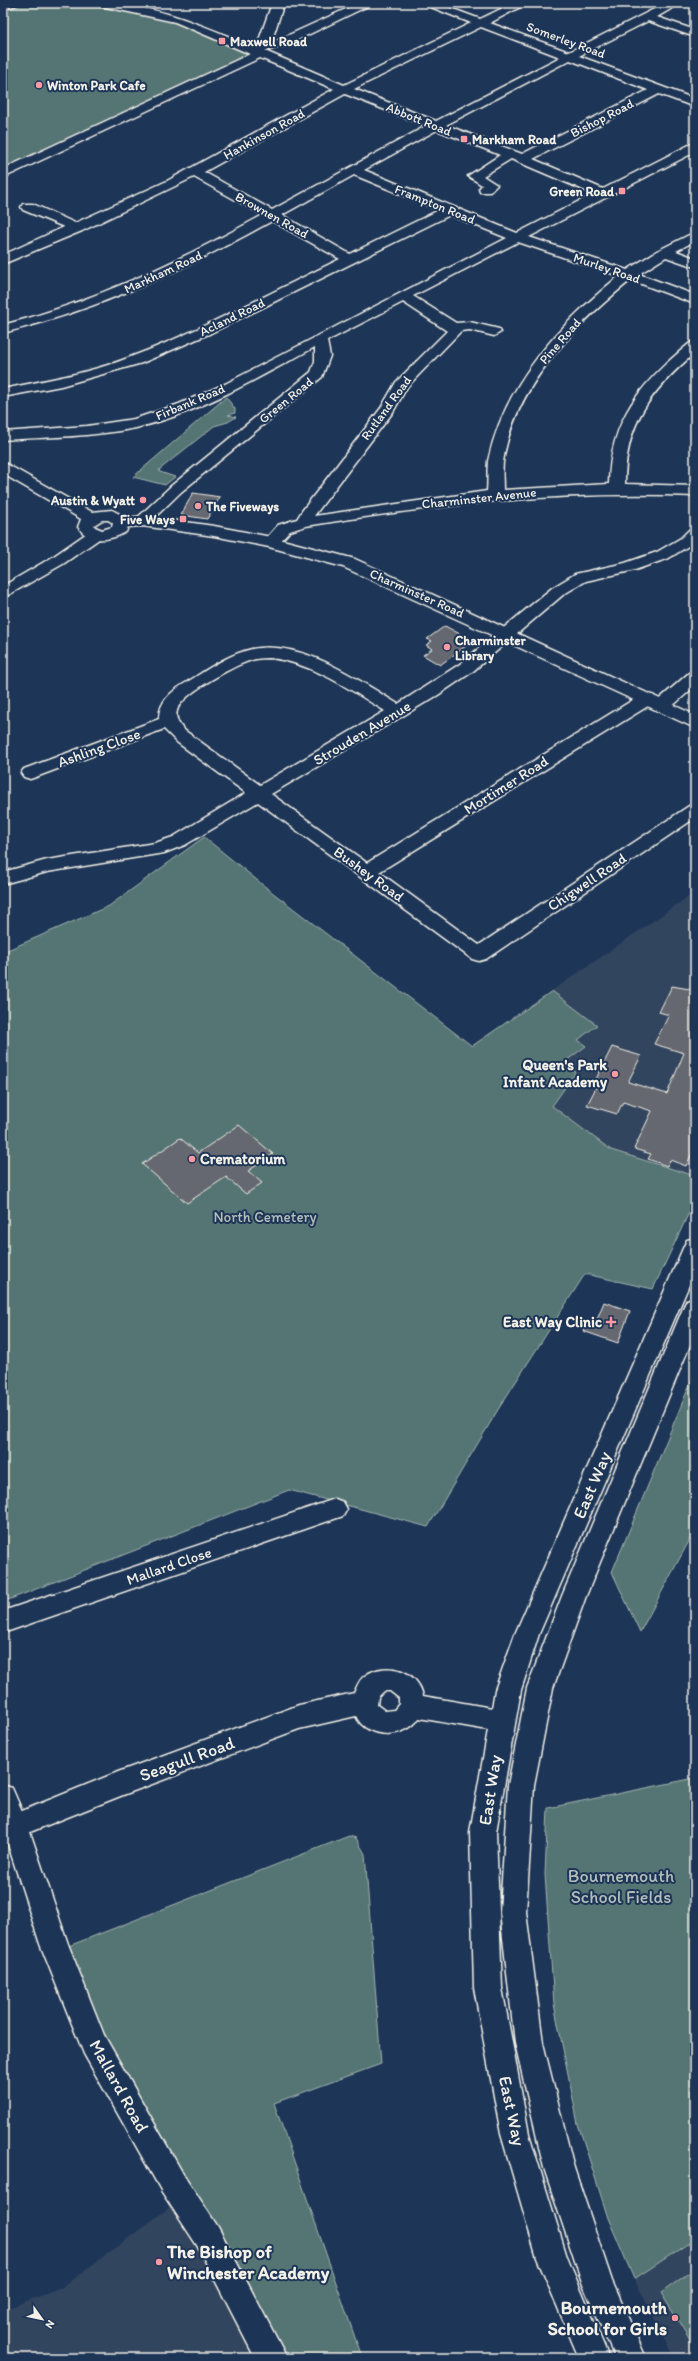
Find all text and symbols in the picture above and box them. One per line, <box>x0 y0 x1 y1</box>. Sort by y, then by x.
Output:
street label: Somerley Road <box>525 19 607 61</box>
place label: Maxwell Road <box>230 34 308 49</box>
marker: Maxwell Road <box>217 36 227 46</box>
place label: Winton Park Cafe <box>47 78 146 93</box>
marker: Winton Park Cafe <box>34 80 44 90</box>
street label: Bishop Road <box>568 96 636 140</box>
street label: Abbott Road <box>384 99 454 139</box>
street label: Hankinson Road <box>221 105 307 163</box>
place label: Markham Road <box>472 132 557 147</box>
marker: Markham Road <box>459 134 469 144</box>
street label: Frampton Road <box>393 181 477 227</box>
place label: Green Road <box>549 184 615 199</box>
marker: Green Road <box>617 186 627 196</box>
street label: Brownen Road <box>233 189 311 241</box>
street label: Markham Road <box>122 247 204 297</box>
street label: Murley Road <box>572 250 642 286</box>
street label: Acland Road <box>197 295 267 339</box>
street label: Pine Road <box>536 315 584 367</box>
street label: Rutland Road <box>358 373 414 443</box>
street label: Green Road <box>256 374 316 426</box>
street label: Firbank Road <box>153 381 227 423</box>
street label: Charminster Avenue <box>421 485 537 511</box>
place label: Austin & Wyatt <box>50 493 136 509</box>
marker: Austin & Wyatt <box>138 495 148 505</box>
place label: The Fiveways <box>205 499 279 515</box>
marker: The Fiveways <box>193 501 203 511</box>
place label: Five Ways <box>120 512 175 528</box>
marker: Five Ways <box>178 514 188 524</box>
street label: Charminster Road <box>368 566 466 621</box>
place label: Charminster Library <box>455 633 527 664</box>
marker: Charminster Library <box>442 642 452 652</box>
street label: Strouden Avenue <box>310 697 414 769</box>
street label: Ashling Close <box>55 725 143 771</box>
street label: Mortimer Road <box>460 752 552 818</box>
street label: Bushey Road <box>330 842 408 906</box>
street label: Chigwell Road <box>544 849 630 915</box>
place label: Queen's Park Infant Academy <box>503 1056 608 1092</box>
marker: Queen's Park Infant Academy <box>610 1069 620 1079</box>
place label: Crematorium <box>200 1150 286 1168</box>
marker: Crematorium <box>187 1154 197 1164</box>
park label: North Cemetery <box>213 1208 317 1226</box>
place label: East Way Clinic <box>503 1313 602 1332</box>
marker: East Way Clinic <box>605 1316 617 1328</box>
street label: East Way <box>568 1448 616 1522</box>
street label: Mallard Close <box>124 1543 214 1589</box>
street label: Seagull Road <box>136 1732 238 1786</box>
street label: East Way <box>474 1753 506 1827</box>
park label: Bournemouth School Fields <box>568 1865 674 1908</box>
street label: Mallard Road <box>84 2036 154 2137</box>
street label: East Way <box>494 2074 530 2148</box>
place label: The Bishop of Winchester Academy <box>166 2241 330 2284</box>
marker: The Bishop of Winchester Academy <box>154 2257 164 2267</box>
place label: Bournemouth School for Girls <box>548 2297 668 2340</box>
north arrow <box>22 2299 62 2339</box>
marker: Bournemouth School for Girls <box>670 2313 680 2323</box>
text: N <box>42 2318 57 2331</box>

